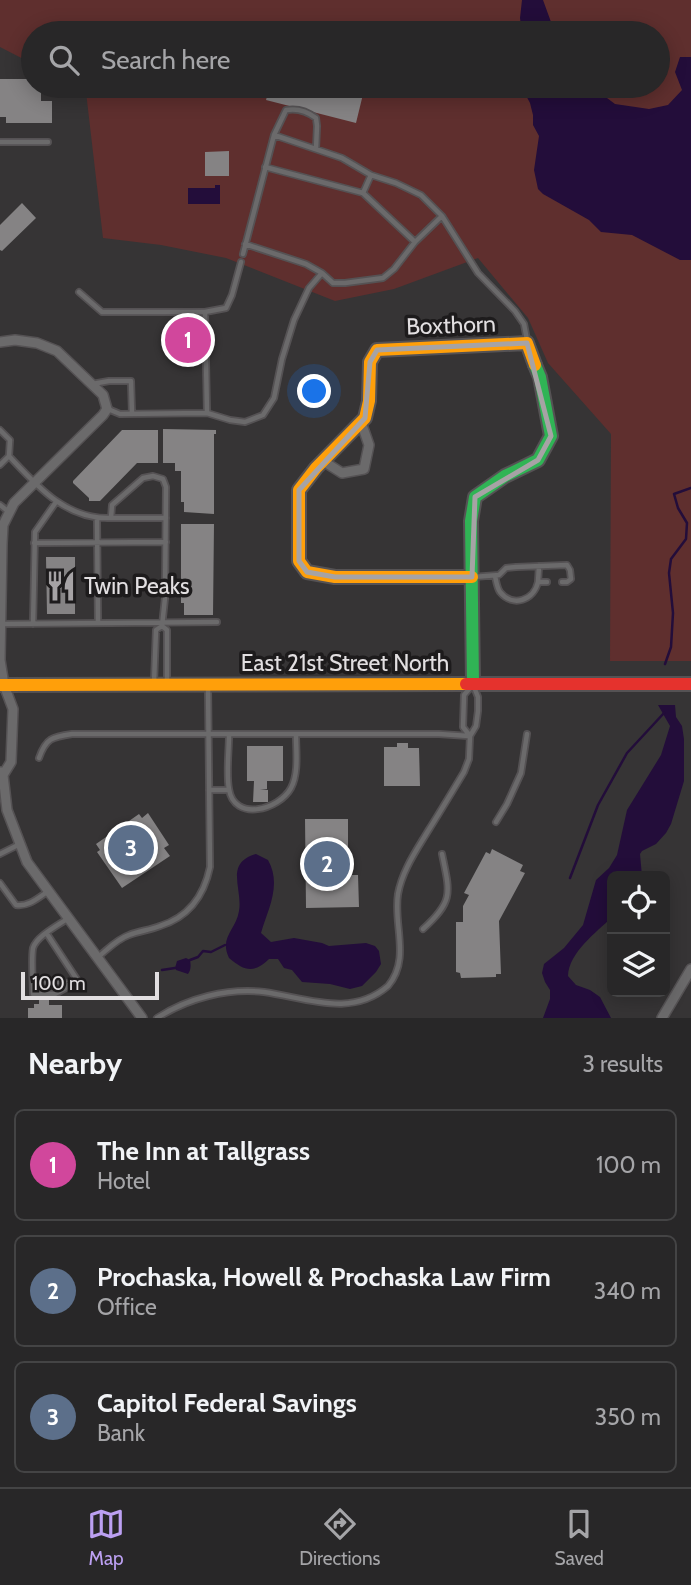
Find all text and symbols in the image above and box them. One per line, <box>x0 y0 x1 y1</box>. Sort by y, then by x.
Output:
search box <box>21 21 670 98</box>
icon: search <box>45 41 83 79</box>
text: Search here <box>101 44 230 76</box>
street label: Boxthorn <box>406 309 496 341</box>
pin: 1 <box>165 314 211 366</box>
your location <box>297 374 331 408</box>
restaurant icon: Twin Peaks <box>44 569 78 603</box>
place label: Twin Peaks <box>84 572 190 600</box>
street label: East 21st Street North <box>241 649 449 677</box>
pin: 3 <box>108 822 154 874</box>
pin: 2 <box>304 838 350 890</box>
map controls <box>607 871 670 997</box>
button: locate <box>607 871 670 934</box>
button: layers <box>607 934 670 997</box>
scale bar <box>21 969 159 1001</box>
text: 100 m <box>32 972 86 995</box>
text: Nearby <box>28 1045 122 1082</box>
text: 3 results <box>582 1050 663 1078</box>
text: The Inn at Tallgrass <box>97 1135 310 1167</box>
text: 1 <box>49 1151 57 1179</box>
text: 100 m <box>596 1151 661 1179</box>
text: Hotel <box>97 1167 150 1195</box>
text: Prochaska, Howell & Prochaska Law Firm <box>97 1261 551 1293</box>
text: 2 <box>47 1277 59 1305</box>
text: 340 m <box>594 1277 661 1305</box>
text: Office <box>97 1293 157 1321</box>
text: Capitol Federal Savings <box>97 1387 357 1419</box>
text: 3 <box>47 1403 59 1431</box>
text: 350 m <box>595 1403 661 1431</box>
text: Bank <box>97 1419 145 1447</box>
tab: Map <box>87 1505 125 1570</box>
tab: Directions <box>299 1505 380 1570</box>
tab: Saved <box>555 1505 604 1570</box>

